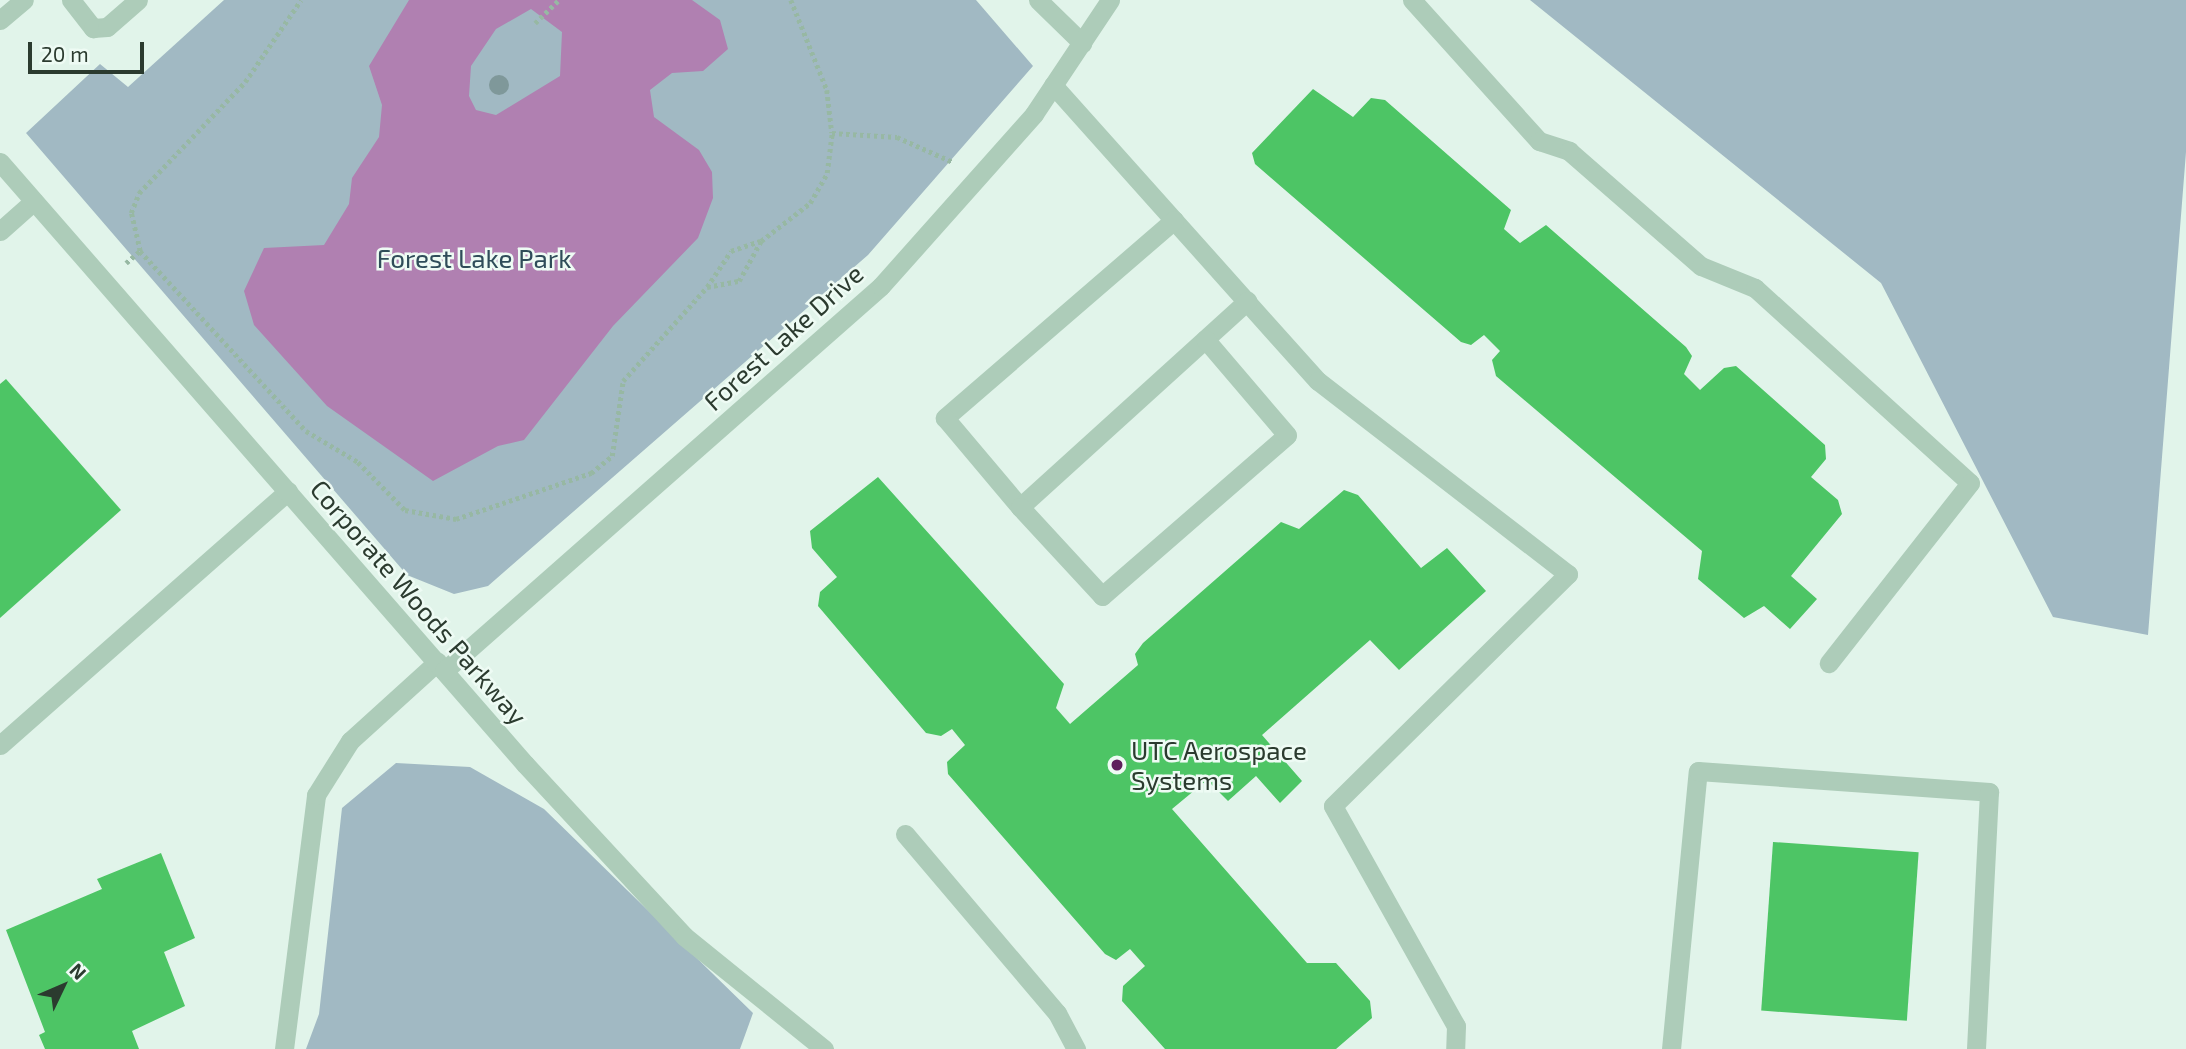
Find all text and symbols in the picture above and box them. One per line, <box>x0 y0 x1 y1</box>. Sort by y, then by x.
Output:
scale bar <box>32 28 147 72</box>
text: 20 m <box>41 41 89 66</box>
park label: Forest Lake Park <box>377 242 571 274</box>
street label: Forest Lake Drive <box>697 257 869 417</box>
street label: Corporate Woods Parkway <box>304 473 534 731</box>
place label: UTC Aerospace Systems <box>1131 734 1308 796</box>
marker: UTC Aerospace Systems <box>1109 757 1125 773</box>
north arrow <box>28 951 98 1021</box>
text: N <box>65 958 92 984</box>

